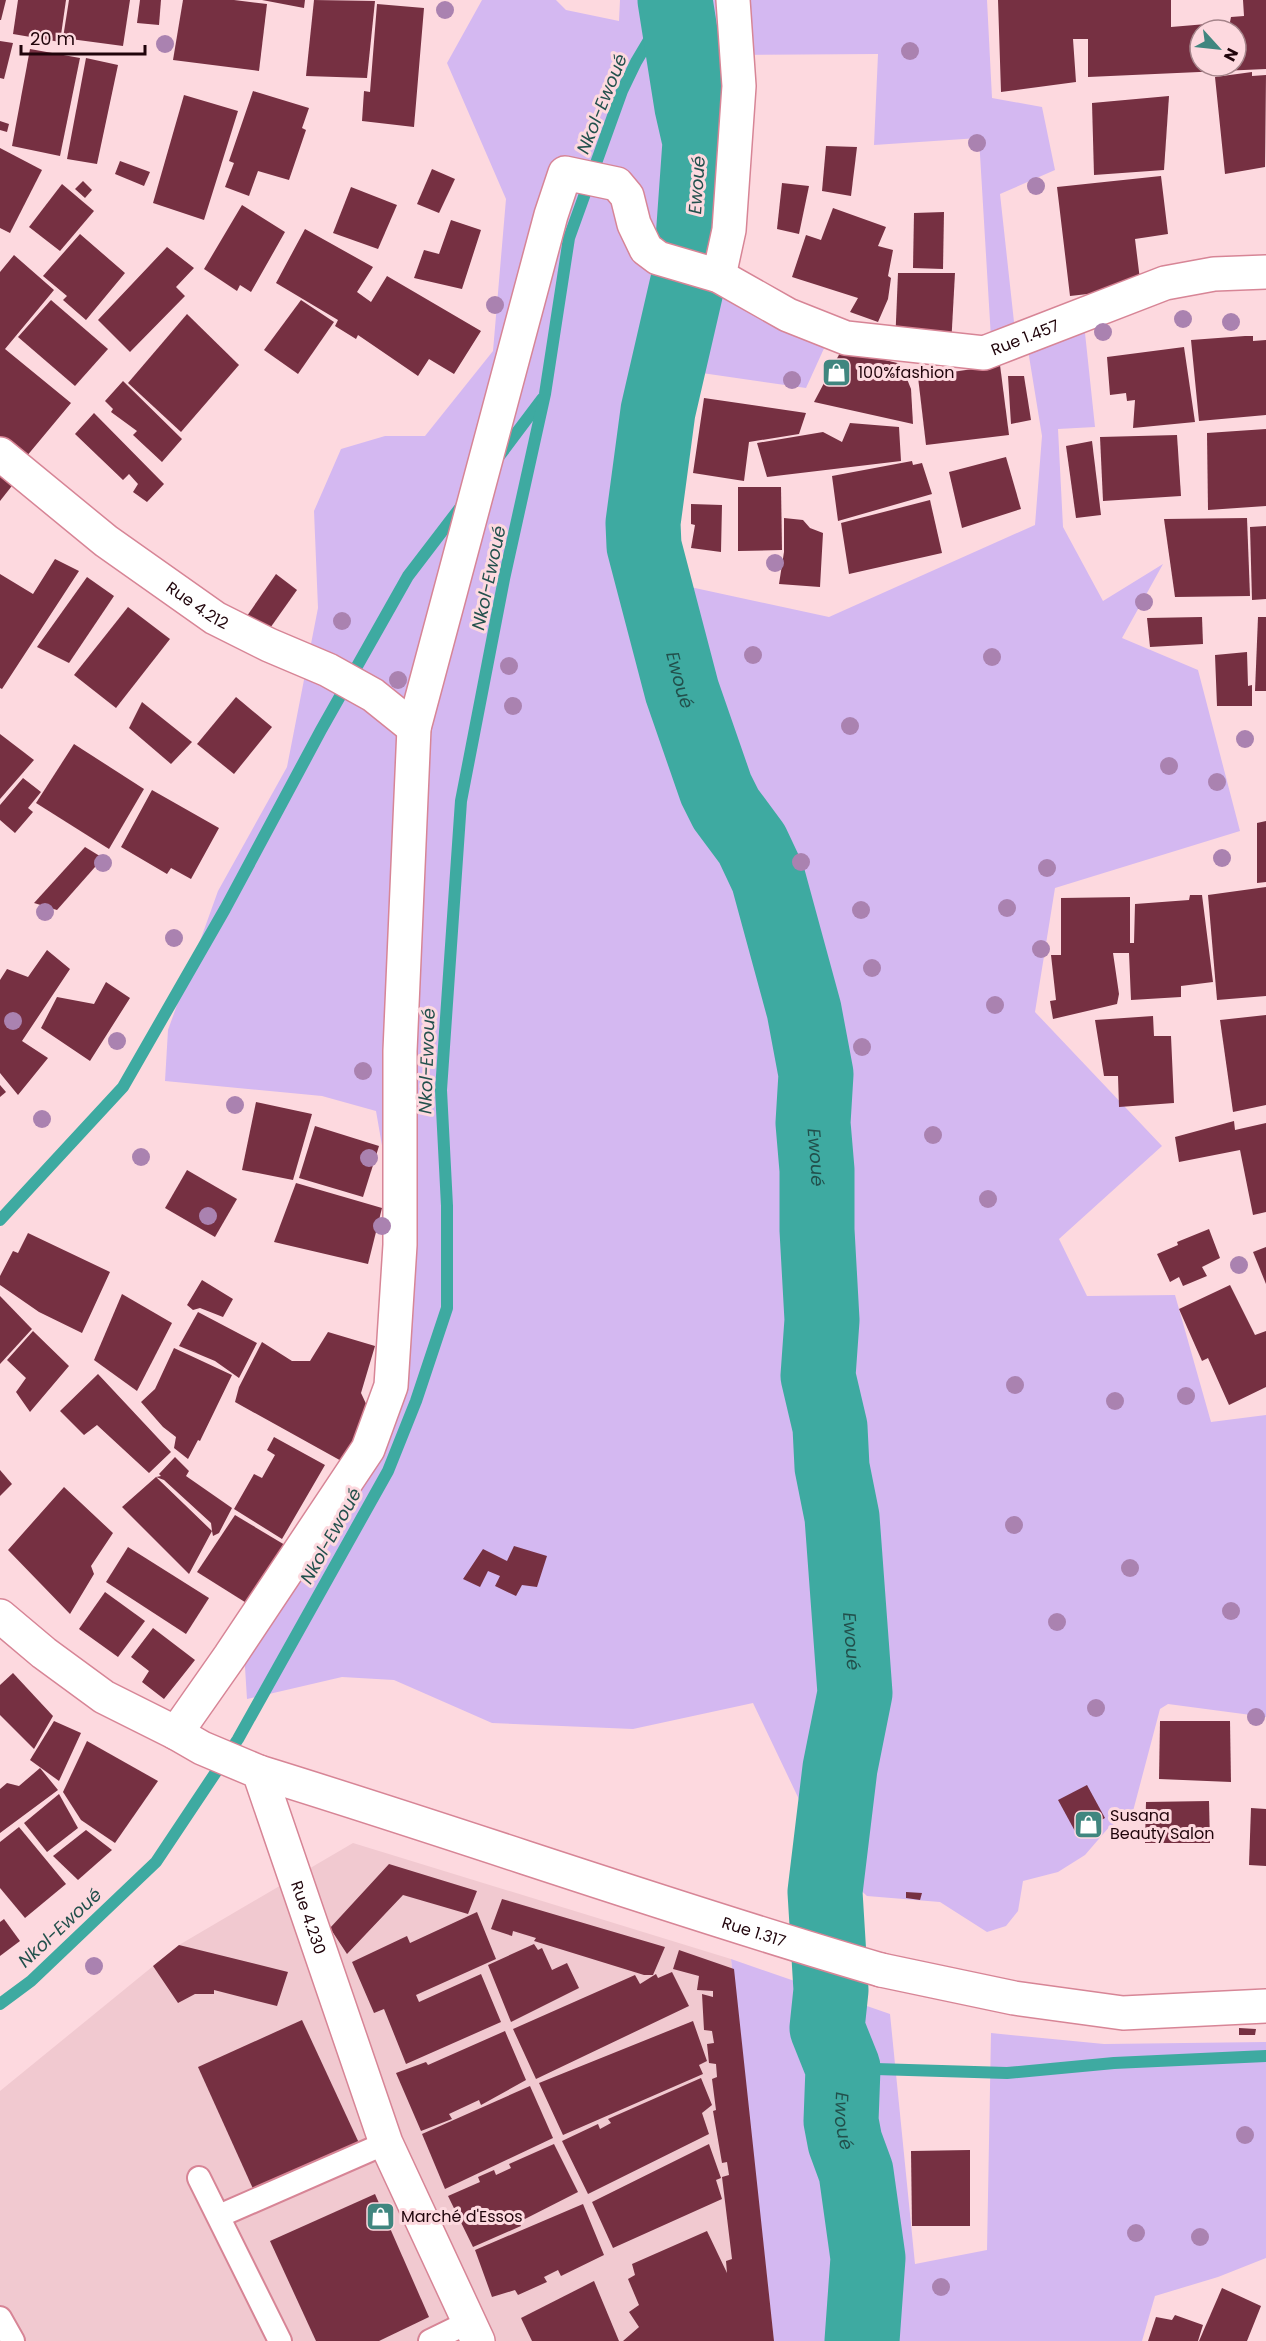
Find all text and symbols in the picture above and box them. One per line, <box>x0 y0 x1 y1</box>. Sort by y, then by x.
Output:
scale bar <box>21 18 146 56</box>
north arrow <box>1188 18 1248 78</box>
text: 20 m <box>30 26 75 51</box>
text: N <box>1218 44 1244 65</box>
water label: Nkol-Ewoué <box>570 50 633 158</box>
water label: Ewoué <box>682 155 711 215</box>
street label: Rue 1.457 <box>988 314 1063 361</box>
shop icon: 100%fashion <box>821 356 853 388</box>
place label: 100%fashion <box>858 361 954 384</box>
water label: Nkol-Ewoué <box>465 523 512 632</box>
street label: Rue 4.212 <box>161 576 232 635</box>
water label: Ewoué <box>660 649 700 712</box>
water label: Nkol-Ewoué <box>412 1008 441 1114</box>
water label: Ewoué <box>801 1127 830 1186</box>
water label: Nkol-Ewoué <box>294 1483 367 1588</box>
water label: Ewoué <box>837 1611 866 1671</box>
place label: Susana Beauty Salon <box>1110 1804 1215 1845</box>
shop icon: Susana Beauty Salon <box>1073 1808 1105 1840</box>
street label: Rue 4.230 <box>285 1878 332 1957</box>
water label: Nkol-Ewoué <box>12 1882 107 1973</box>
street label: Rue 1.317 <box>719 1911 789 1953</box>
water label: Ewoué <box>828 2092 860 2154</box>
shop icon: Marché d'Essos <box>364 2200 396 2232</box>
place label: Marché d'Essos <box>401 2205 523 2228</box>

